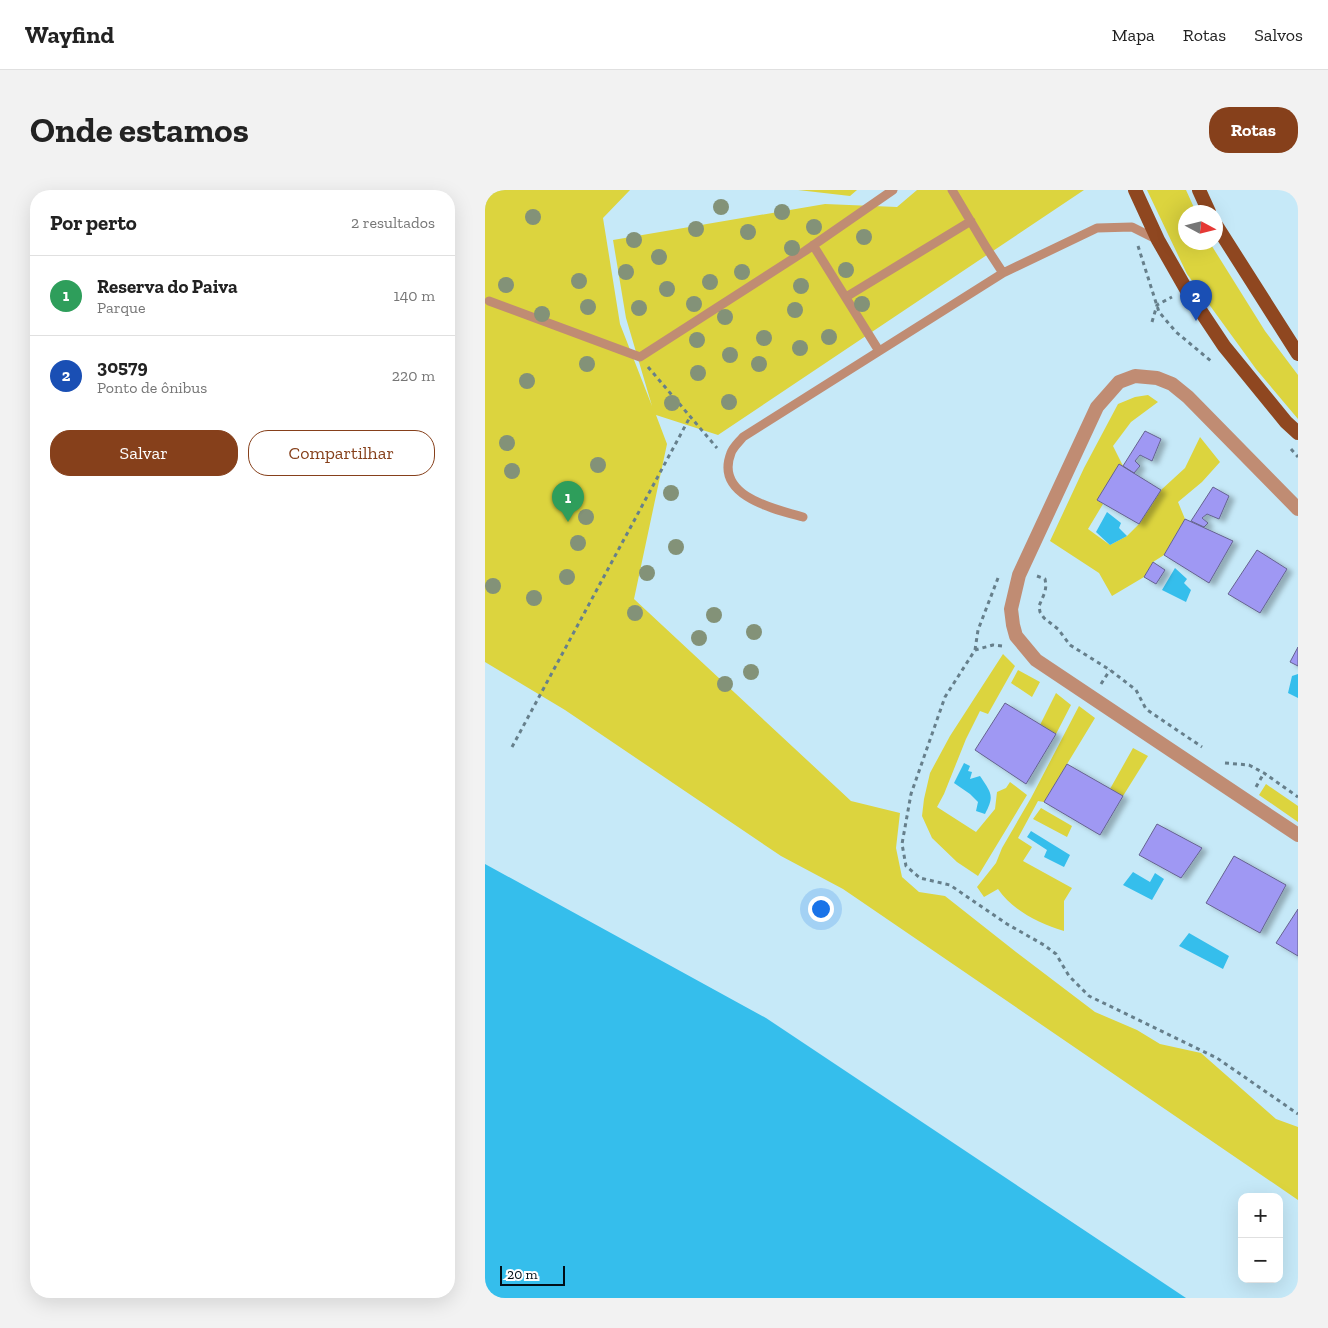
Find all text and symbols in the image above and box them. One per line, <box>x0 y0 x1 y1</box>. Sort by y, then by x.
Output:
text: Wayfind <box>25 20 114 49</box>
text: Mapa <box>1112 24 1155 46</box>
text: Rotas <box>1183 24 1226 46</box>
text: Salvos <box>1254 24 1303 46</box>
button: Rotas <box>1209 107 1298 153</box>
text: Onde estamos <box>30 109 249 151</box>
north arrow <box>1178 205 1223 250</box>
text: Por perto <box>50 210 137 235</box>
text: 2 resultados <box>351 213 435 232</box>
text: Reserva do Paiva <box>97 275 238 298</box>
pin: 2 <box>1180 280 1212 321</box>
text: 1 <box>63 286 69 305</box>
text: 140 m <box>394 286 435 305</box>
text: Parque <box>97 298 146 317</box>
text: 30579 <box>97 355 148 378</box>
text: 2 <box>62 366 70 385</box>
text: 220 m <box>392 366 435 385</box>
text: Ponto de ônibus <box>97 378 207 397</box>
button: Salvar <box>50 430 238 476</box>
button: Compartilhar <box>248 430 435 476</box>
pin: 1 <box>552 481 584 522</box>
your location <box>808 896 834 922</box>
map controls <box>1238 1193 1283 1283</box>
button: + <box>1238 1193 1283 1238</box>
button: − <box>1238 1238 1283 1283</box>
scale bar <box>500 1263 565 1286</box>
text: 20 m <box>507 1266 538 1283</box>

